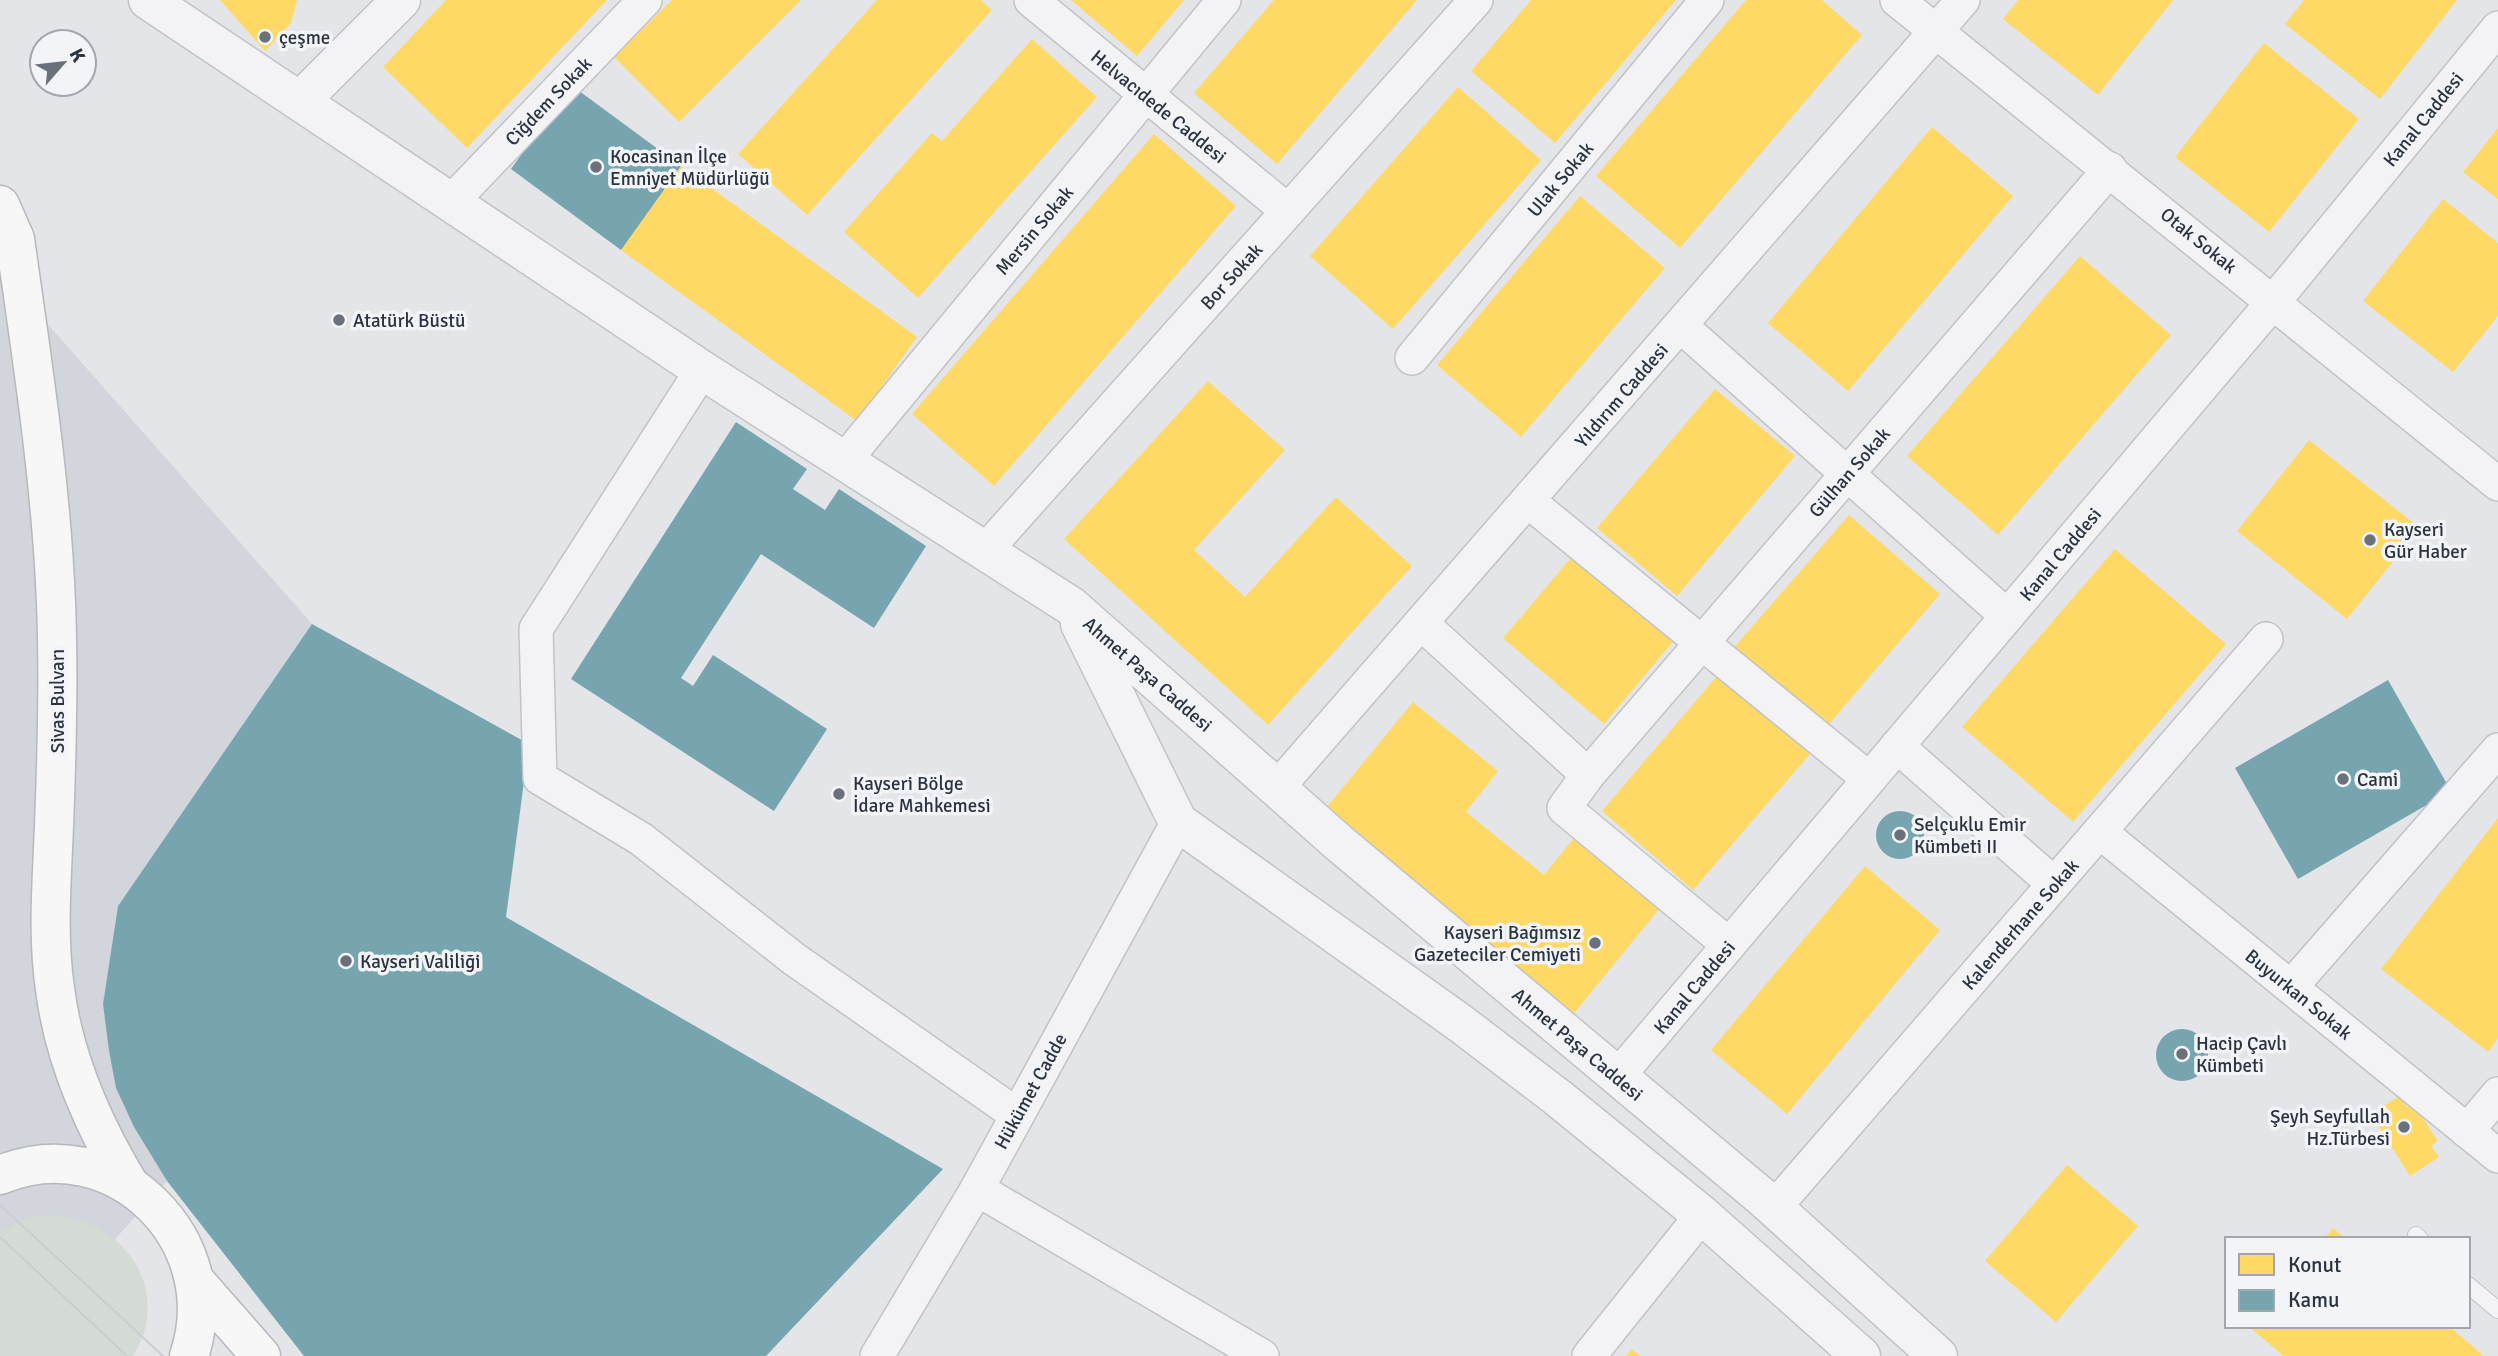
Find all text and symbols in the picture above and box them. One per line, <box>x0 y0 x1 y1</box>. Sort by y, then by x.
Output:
place label: çeşme <box>279 26 330 50</box>
north arrow <box>28 28 98 98</box>
marker: çeşme <box>257 29 273 45</box>
text: K <box>64 45 91 67</box>
street label: Helvacıdede Caddesi <box>1086 45 1231 169</box>
street label: Ciğdem Sokak <box>500 52 598 151</box>
street label: Kanal Caddesi <box>2378 67 2469 172</box>
street label: Ulak Sokak <box>1522 137 1599 222</box>
place label: Kocasinan İlçe Emniyet Müdürlüğü <box>610 145 770 191</box>
marker: Kocasinan İlçe Emniyet Müdürlüğü <box>588 159 604 175</box>
street label: Mersin Sokak <box>991 181 1079 280</box>
street label: Otak Sokak <box>2155 203 2242 279</box>
street label: Bor Sokak <box>1196 238 1268 315</box>
place label: Atatürk Büstü <box>353 309 465 333</box>
marker: Atatürk Büstü <box>331 312 347 328</box>
street label: Yıldırım Caddesi <box>1570 338 1674 453</box>
street label: Gülhan Sokak <box>1804 422 1896 523</box>
street label: Kanal Caddesi <box>2015 503 2107 606</box>
place label: Kayseri Gür Haber <box>2384 518 2467 564</box>
marker: Kayseri Gür Haber <box>2362 532 2378 548</box>
street label: Ahmet Paşa Caddesi <box>1078 612 1217 737</box>
street label: Sivas Bulvarı <box>46 649 70 753</box>
place label: Cami <box>2357 768 2398 792</box>
marker: Cami <box>2335 771 2351 787</box>
place label: Kayseri Bölge İdare Mahkemesi <box>853 772 991 818</box>
marker: Kayseri Bölge İdare Mahkemesi <box>831 786 847 802</box>
place label: Selçuklu Emir Kümbeti II <box>1914 813 2026 859</box>
marker: Selçuklu Emir Kümbeti II <box>1892 827 1908 843</box>
street label: Kalenderhane Sokak <box>1957 854 2085 995</box>
place label: Kayseri Bağımsız Gazeteciler Cemiyeti <box>1414 921 1581 967</box>
marker: Kayseri Bağımsız Gazeteciler Cemiyeti <box>1587 935 1603 951</box>
street label: Kanal Caddesi <box>1649 936 1741 1039</box>
street label: Buyurkan Sokak <box>2240 944 2357 1046</box>
place label: Kayseri Valiliği <box>360 950 480 974</box>
marker: Kayseri Valiliği <box>338 953 354 969</box>
street label: Ahmet Paşa Caddesi <box>1507 983 1648 1107</box>
street label: Hükümet Cadde <box>989 1029 1073 1154</box>
place label: Hacip Çavlı Kümbeti <box>2196 1032 2287 1078</box>
marker: Hacip Çavlı Kümbeti <box>2174 1046 2190 1062</box>
place label: Şeyh Seyfullah Hz.Türbesi <box>2270 1105 2390 1151</box>
marker: Şeyh Seyfullah Hz.Türbesi <box>2396 1119 2412 1135</box>
legend <box>2225 1237 2470 1328</box>
text: Konut <box>2288 1252 2341 1278</box>
text: Kamu <box>2288 1287 2339 1313</box>

